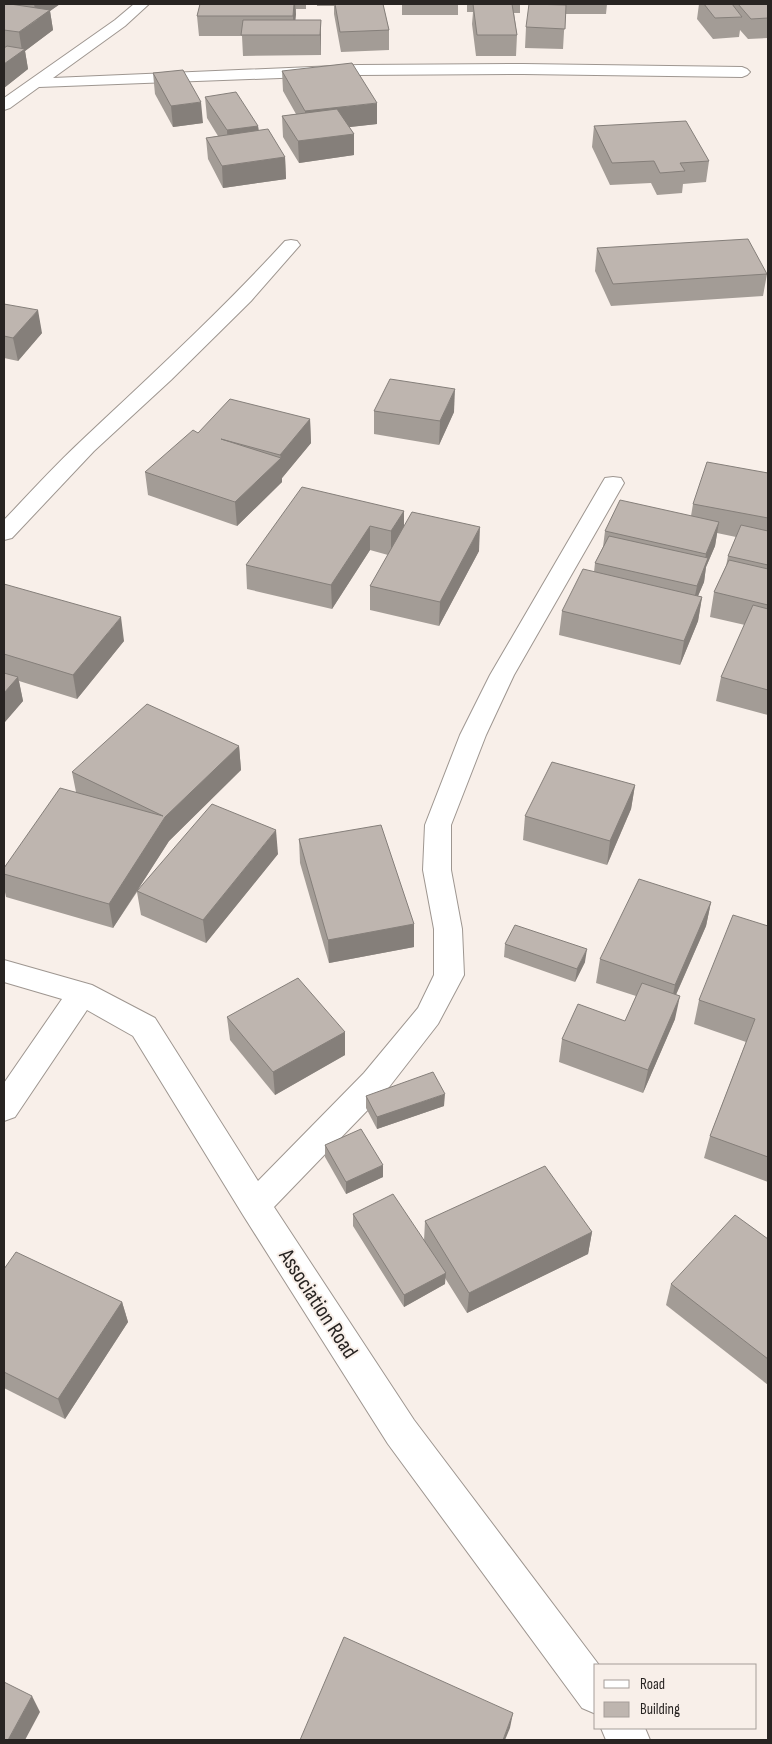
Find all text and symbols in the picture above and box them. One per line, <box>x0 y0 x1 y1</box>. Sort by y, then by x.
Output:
street label: Association Road <box>272 1243 363 1364</box>
legend <box>594 1664 757 1729</box>
text: Road <box>640 1675 665 1694</box>
text: Building <box>640 1700 680 1719</box>

